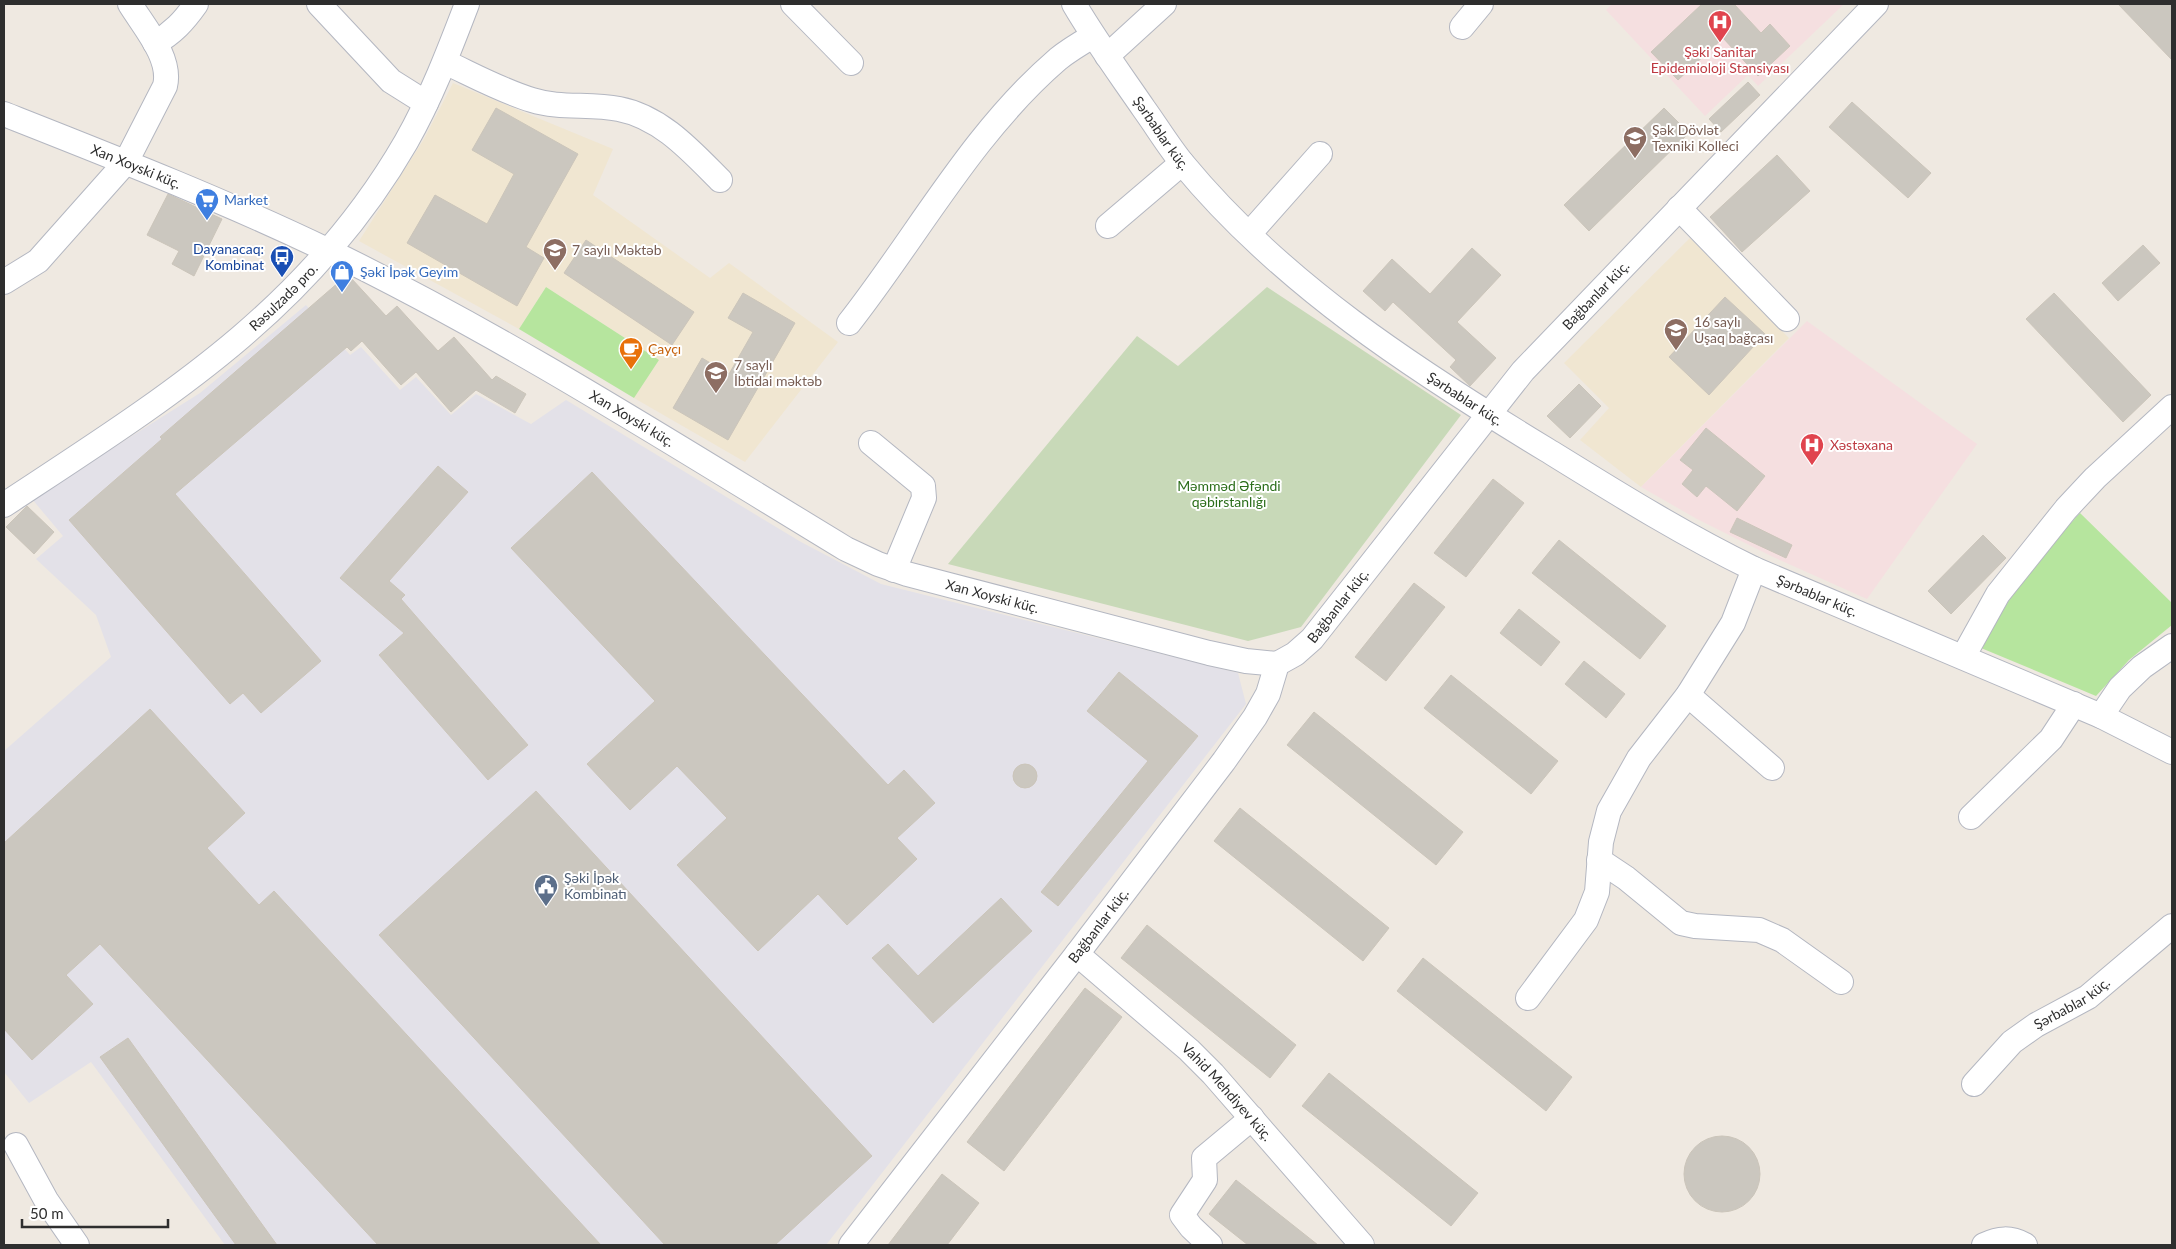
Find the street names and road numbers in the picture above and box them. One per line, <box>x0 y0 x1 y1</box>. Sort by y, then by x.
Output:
street label: Şərbablar küç. <box>1130 93 1193 173</box>
street label: Xan Xoyski küç. <box>89 140 184 192</box>
street label: Bağbanlar küç. <box>1558 257 1633 333</box>
street label: Rəsulzadə pro. <box>245 260 321 334</box>
street label: Şərbablar küç. <box>1424 368 1506 429</box>
street label: Xan Xoyski küç. <box>587 386 678 450</box>
street label: Bağbanlar küç. <box>1303 565 1372 646</box>
street label: Şərbablar küç. <box>1774 571 1860 620</box>
street label: Xan Xoyski küç. <box>944 575 1041 616</box>
street label: Bağbanlar küç. <box>1064 885 1132 966</box>
street label: Şərbablar küç. <box>2031 973 2113 1033</box>
street label: Vahid Mehdiyev küç. <box>1178 1039 1276 1144</box>

